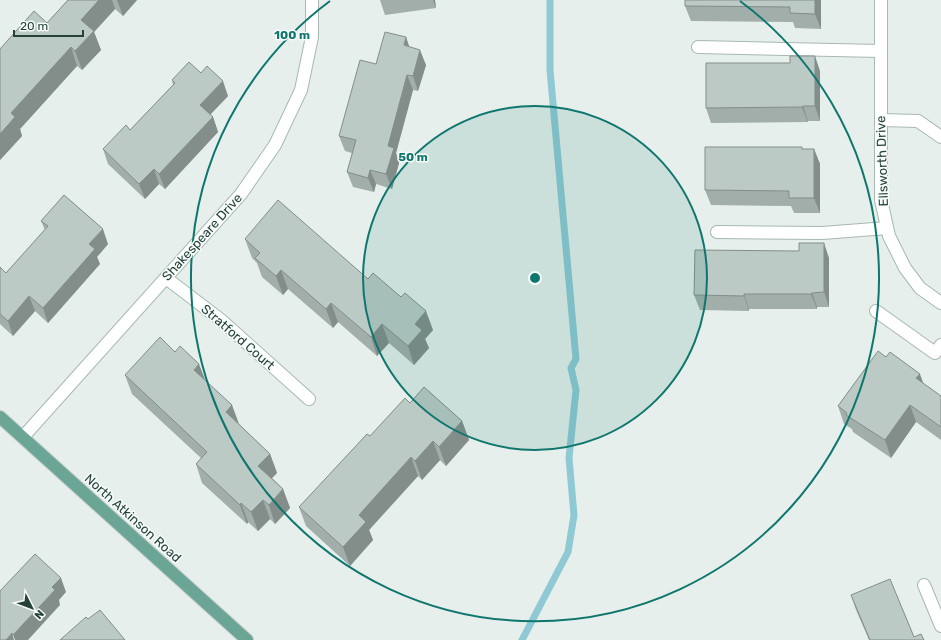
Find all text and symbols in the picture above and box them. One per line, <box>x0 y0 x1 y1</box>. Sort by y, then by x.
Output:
scale bar <box>14 12 83 38</box>
text: 20 m <box>20 19 48 33</box>
text: 100 m <box>274 28 310 42</box>
street label: Ellsworth Drive <box>873 115 891 207</box>
text: 50 m <box>398 150 428 164</box>
street label: Shakespeare Drive <box>159 190 245 284</box>
centre of rings <box>528 271 542 285</box>
street label: Stratford Court <box>198 301 278 373</box>
street label: North Atkinson Road <box>82 471 184 565</box>
north arrow <box>12 588 52 628</box>
text: N <box>32 607 47 622</box>

